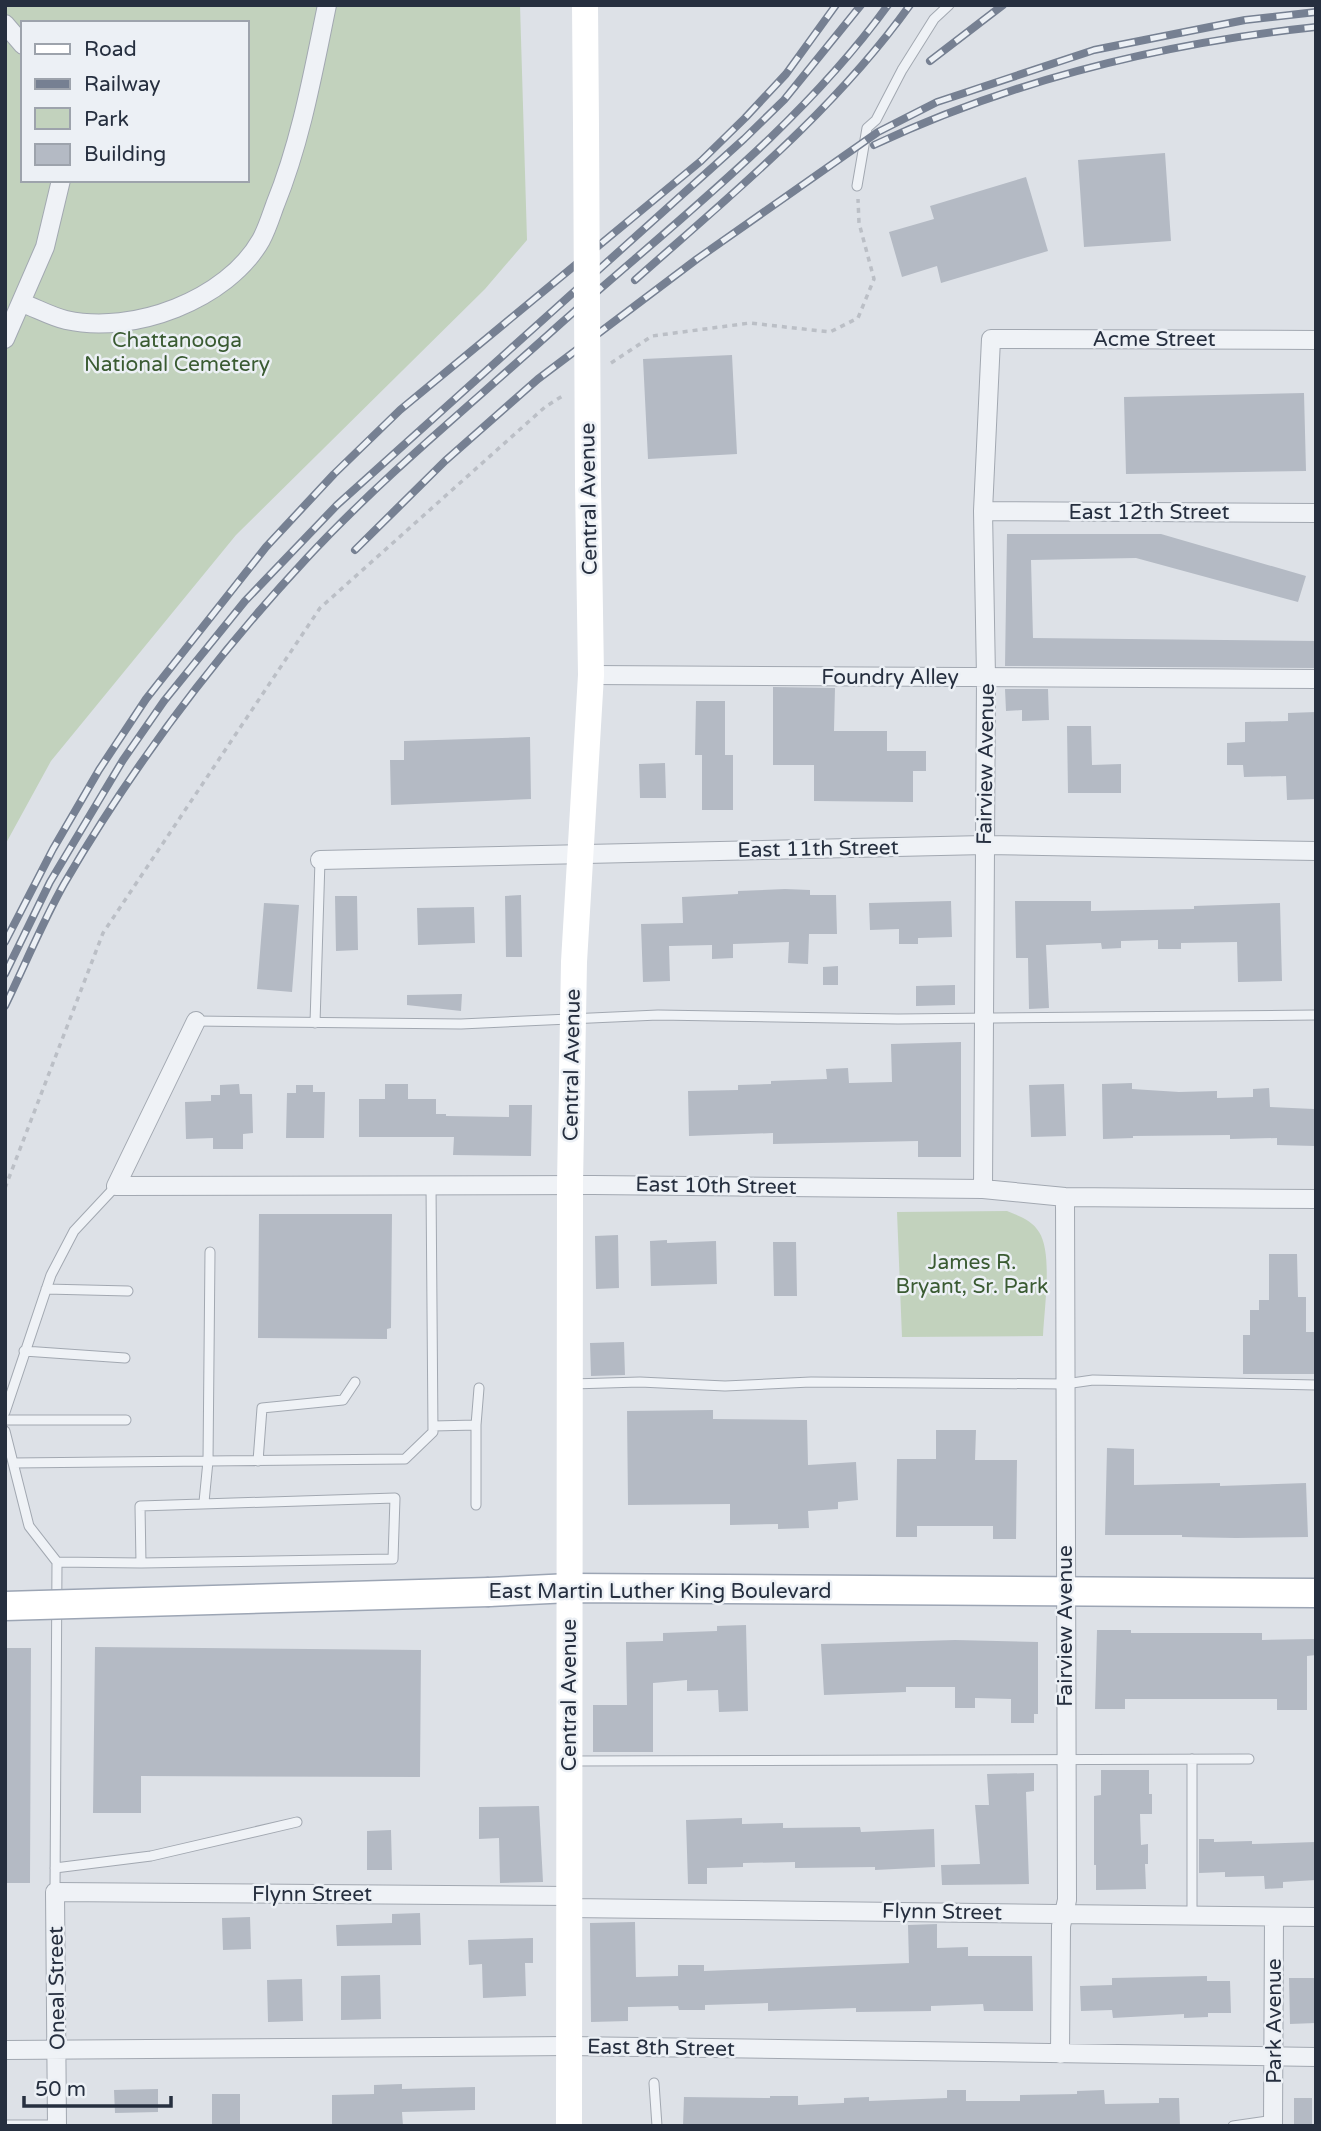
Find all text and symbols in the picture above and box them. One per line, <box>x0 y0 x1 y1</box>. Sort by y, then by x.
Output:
legend <box>21 21 248 182</box>
text: Road <box>84 37 137 62</box>
text: Railway <box>84 72 161 97</box>
text: Park <box>84 107 129 132</box>
text: Building <box>84 142 166 167</box>
street label: Acme Street <box>1092 327 1216 352</box>
park label: Chattanooga National Cemetery <box>84 328 270 377</box>
street label: Central Avenue <box>575 422 603 575</box>
street label: East 12th Street <box>1068 500 1230 525</box>
street label: Foundry Alley <box>821 665 959 690</box>
street label: Fairview Avenue <box>972 683 1000 845</box>
street label: East 11th Street <box>737 835 899 863</box>
street label: Central Avenue <box>558 988 586 1141</box>
street label: East 10th Street <box>635 1172 797 1200</box>
park label: James R. Bryant, Sr. Park <box>896 1250 1048 1299</box>
street label: Fairview Avenue <box>1053 1545 1078 1707</box>
street label: East Martin Luther King Boulevard <box>489 1579 831 1604</box>
street label: Central Avenue <box>557 1619 582 1771</box>
street label: Flynn Street <box>252 1882 372 1907</box>
street label: Flynn Street <box>882 1898 1002 1926</box>
street label: Oneal Street <box>43 1926 71 2050</box>
street label: Park Avenue <box>1262 1958 1287 2084</box>
street label: East 8th Street <box>587 2034 735 2062</box>
scale bar <box>24 2064 172 2108</box>
text: 50 m <box>35 2077 86 2102</box>

